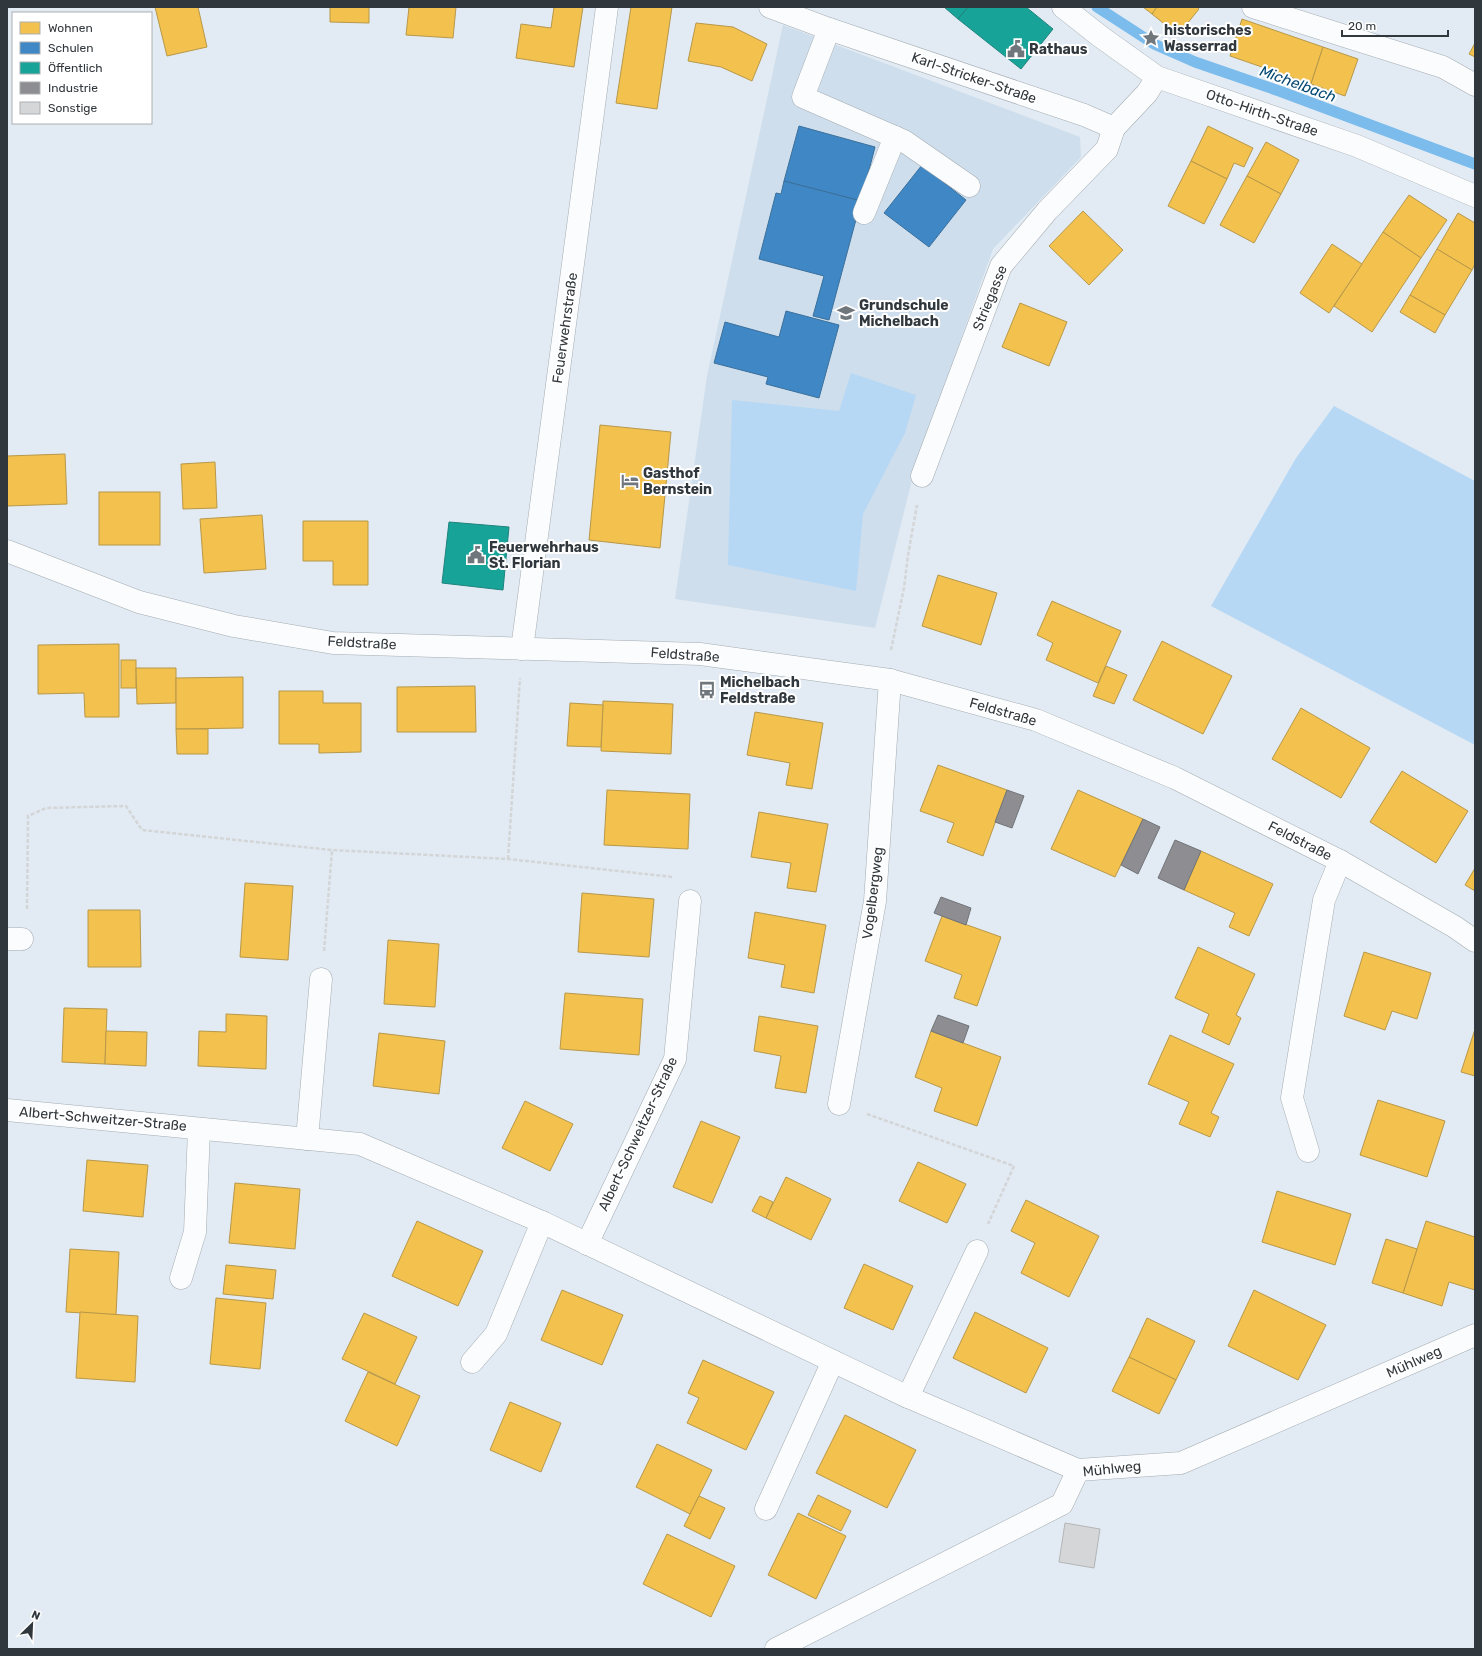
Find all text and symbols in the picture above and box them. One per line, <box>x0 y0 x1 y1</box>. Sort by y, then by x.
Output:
legend <box>12 12 152 124</box>
scale bar <box>1342 12 1448 38</box>
text: 20 m <box>1348 19 1376 33</box>
text: Wohnen <box>48 21 93 35</box>
place label: historisches Wasserrad <box>1164 22 1252 55</box>
place icon: historisches Wasserrad <box>1141 28 1161 48</box>
public building icon: Rathaus <box>1006 39 1026 59</box>
text: Schulen <box>48 41 94 55</box>
place label: Rathaus <box>1029 41 1088 58</box>
street label: Karl-Stricker-Straße <box>909 49 1039 107</box>
text: Öffentlich <box>48 61 103 75</box>
water label: Michelbach <box>1257 62 1339 106</box>
text: Industrie <box>48 81 98 95</box>
street label: Otto-Hirth-Straße <box>1204 86 1321 140</box>
text: Sonstige <box>48 101 97 115</box>
street label: Striegasse <box>969 263 1011 333</box>
street label: Feuerwehrstraße <box>549 271 581 385</box>
place label: Grundschule Michelbach <box>859 297 949 330</box>
school or university icon: Grundschule Michelbach <box>836 303 856 323</box>
place label: Gasthof Bernstein <box>643 465 712 498</box>
hotel icon: Gasthof Bernstein <box>620 471 640 491</box>
place label: Feuerwehrhaus St. Florian <box>489 539 599 572</box>
public building icon: Feuerwehrhaus St. Florian <box>466 545 486 565</box>
street label: Feldstraße <box>327 633 397 653</box>
street label: Feldstraße <box>650 644 720 666</box>
place label: Michelbach Feldstraße <box>720 674 800 707</box>
bus stop icon: Michelbach Feldstraße <box>697 680 717 700</box>
street label: Feldstraße <box>967 694 1039 730</box>
street label: Feldstraße <box>1265 818 1335 864</box>
street label: Vogelbergweg <box>859 846 887 940</box>
street label: Albert-Schweitzer-Straße <box>595 1054 681 1214</box>
street label: Albert-Schweitzer-Straße <box>19 1103 188 1135</box>
street label: Mühlweg <box>1384 1342 1444 1382</box>
street label: Mühlweg <box>1082 1457 1142 1481</box>
north arrow <box>12 1604 52 1644</box>
text: N <box>30 1608 42 1623</box>

